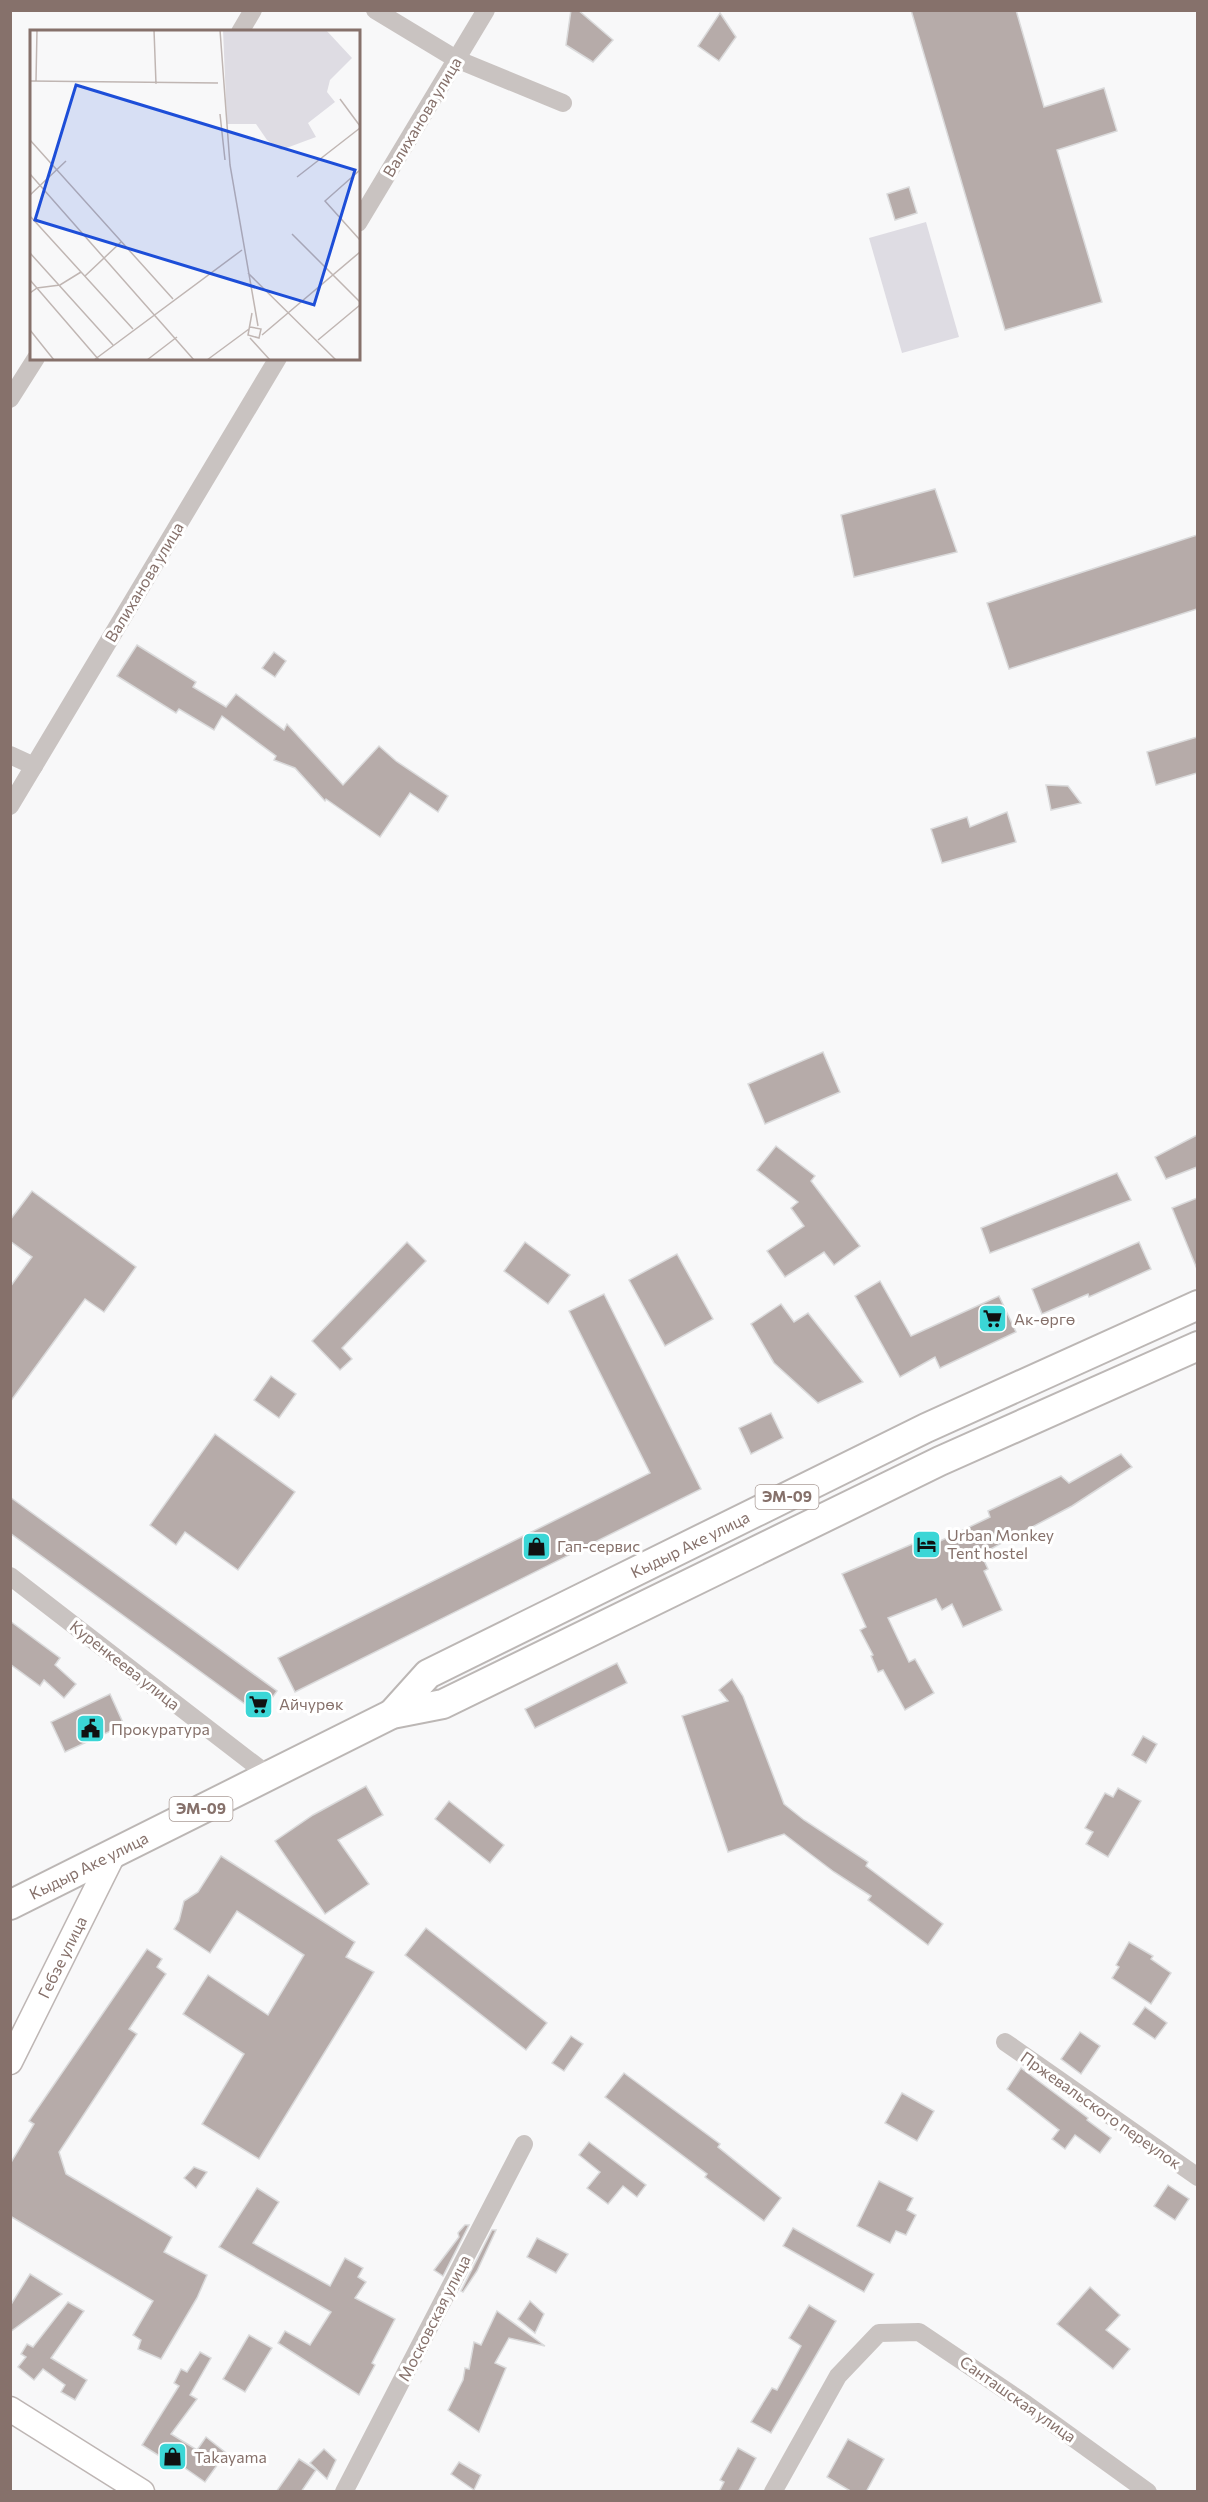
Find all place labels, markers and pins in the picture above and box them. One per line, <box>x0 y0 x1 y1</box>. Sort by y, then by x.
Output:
supermarket icon: Ак-өргө <box>977 1303 1009 1335</box>
place label: Ак-өргө <box>1014 1309 1075 1328</box>
place label: Urban Monkey Tent hostel <box>947 1525 1054 1562</box>
hotel icon: Urban Monkey Tent hostel <box>910 1528 942 1560</box>
shop icon: Гап-сервис <box>520 1530 552 1562</box>
place label: Гап-сервис <box>557 1536 640 1555</box>
supermarket icon: Айчурөк <box>242 1688 274 1720</box>
place label: Айчурөк <box>279 1694 344 1713</box>
public building icon: Прокуратура <box>74 1713 106 1745</box>
place label: Прокуратура <box>111 1719 210 1738</box>
shop icon: Takayama <box>157 2441 189 2473</box>
place label: Takayama <box>194 2447 267 2466</box>

